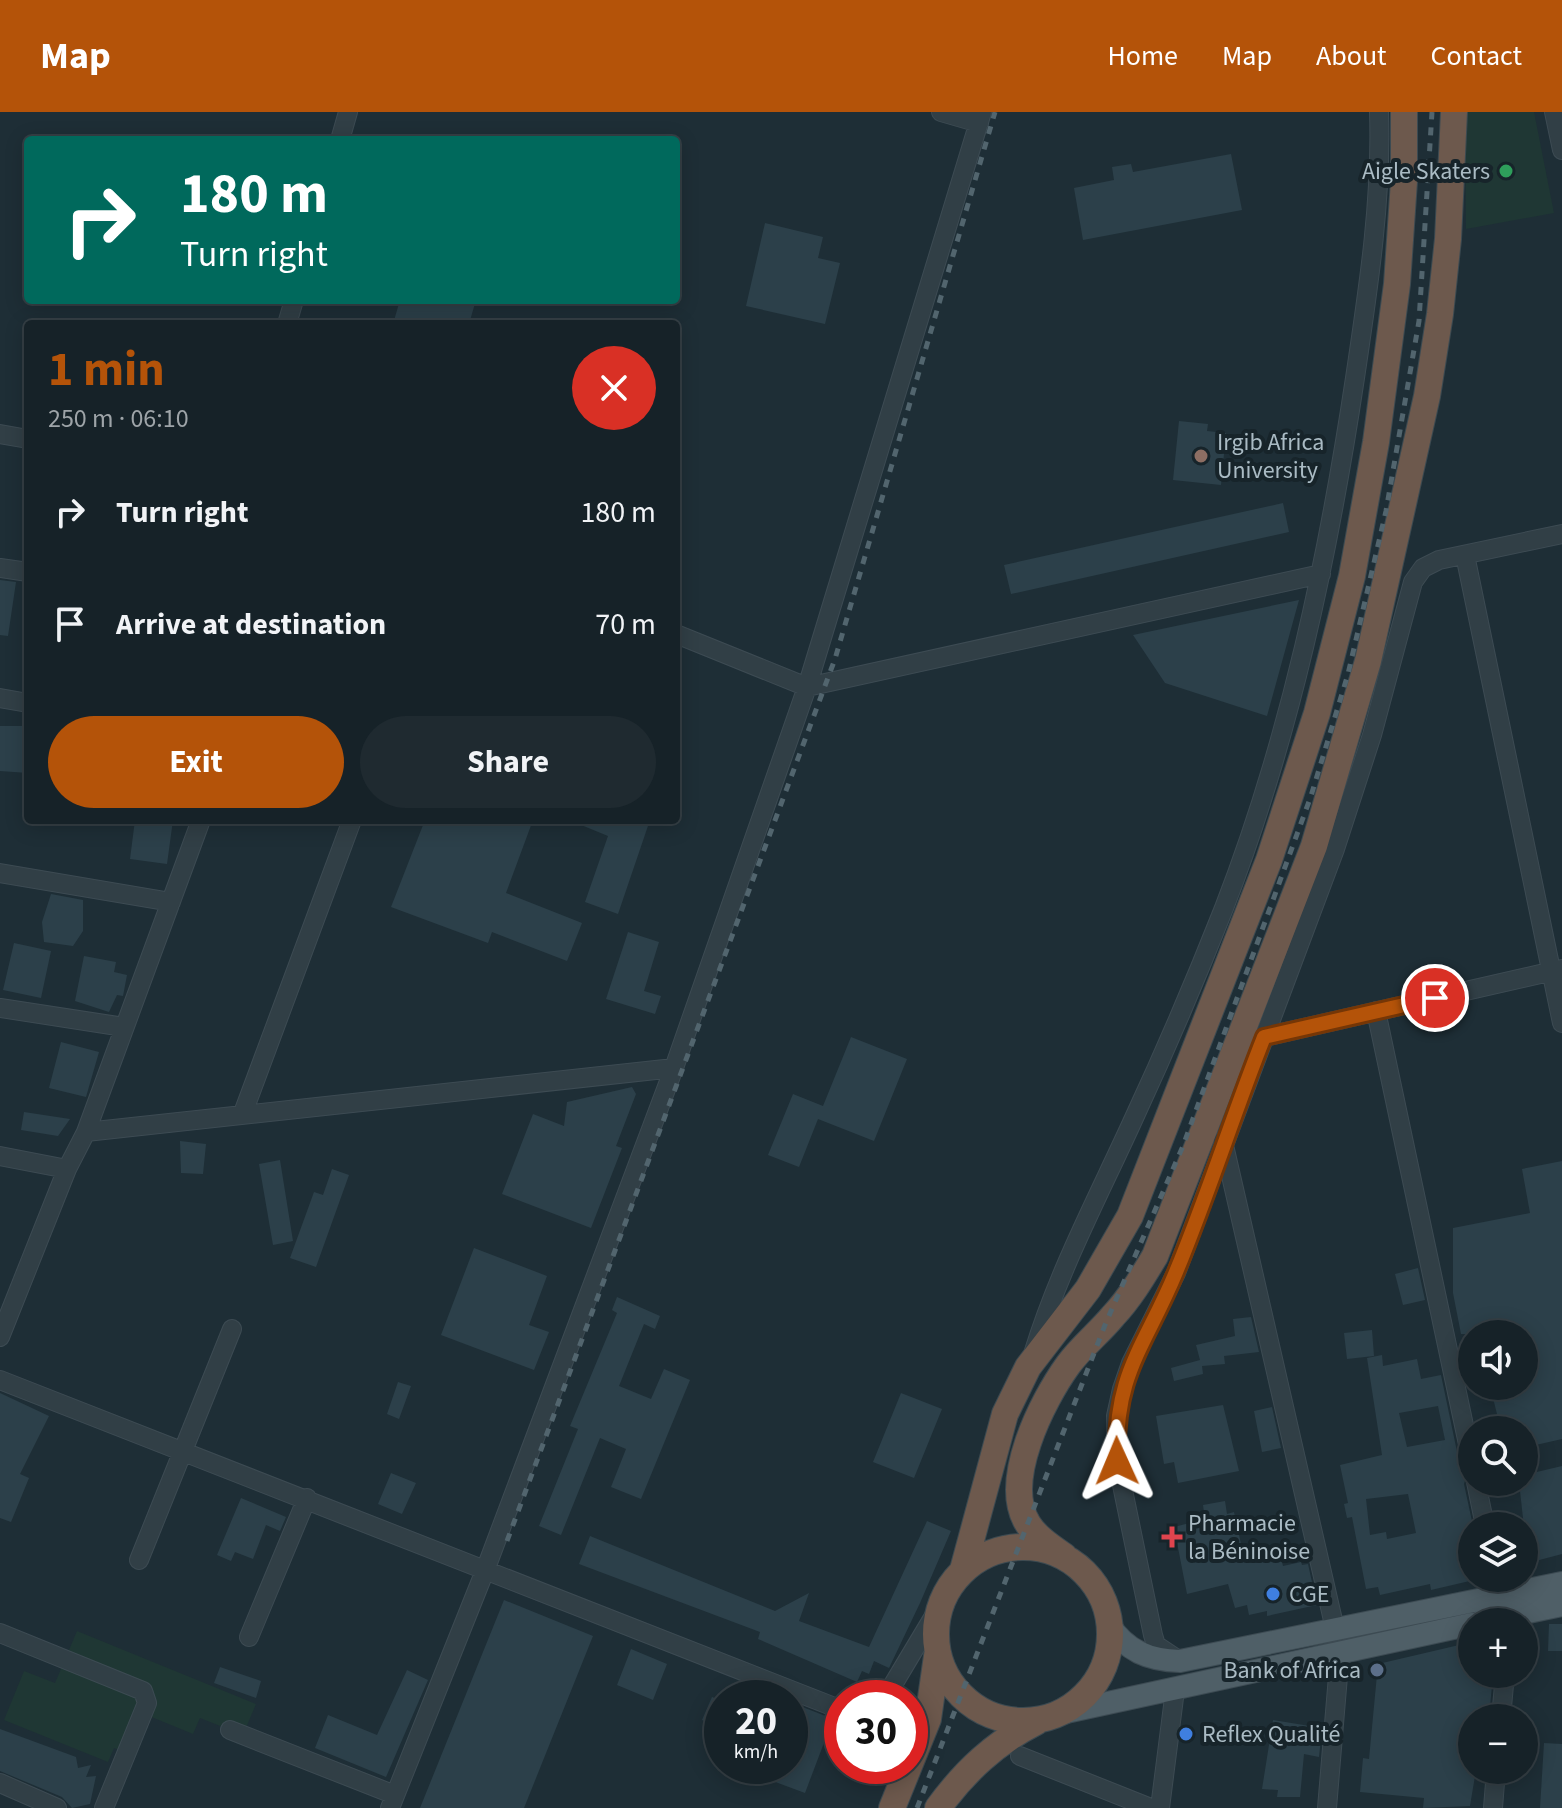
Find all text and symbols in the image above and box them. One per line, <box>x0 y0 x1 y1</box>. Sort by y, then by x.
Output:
text: Map <box>40 29 111 83</box>
text: Home <box>1107 36 1178 76</box>
text: Map <box>1222 36 1272 76</box>
text: About <box>1316 36 1387 76</box>
text: Contact <box>1431 36 1522 76</box>
place label: Aigle Skaters <box>1362 154 1490 189</box>
text: 180 m <box>180 155 328 234</box>
marker: Aigle Skaters <box>1497 162 1515 180</box>
icon: right <box>48 168 152 272</box>
text: Turn right <box>180 229 328 280</box>
text: 1 min <box>48 336 165 404</box>
button: close <box>572 346 656 430</box>
text: 250 m · 06:10 <box>48 400 189 437</box>
place label: Irgib Africa University <box>1217 425 1324 488</box>
marker: Irgib Africa University <box>1192 447 1210 465</box>
icon: right <box>48 490 92 534</box>
text: Turn right <box>116 491 248 534</box>
text: 180 m <box>580 491 656 534</box>
icon: arrive <box>48 602 92 646</box>
text: Arrive at destination <box>116 603 386 646</box>
text: 70 m <box>595 603 656 646</box>
button: Exit <box>48 716 344 808</box>
button: Share <box>360 716 656 808</box>
pin <box>1401 964 1469 1032</box>
icon: arrive <box>1413 976 1457 1020</box>
map controls <box>1458 1320 1538 1784</box>
button: sound <box>1458 1320 1538 1400</box>
button: search <box>1458 1416 1538 1496</box>
position arrow <box>1075 1419 1159 1503</box>
place label: Pharmacie la Béninoise <box>1188 1506 1310 1569</box>
button: layers <box>1458 1512 1538 1592</box>
marker: Pharmacie la Béninoise <box>1163 1528 1181 1546</box>
place label: CGE <box>1289 1577 1329 1612</box>
marker: CGE <box>1264 1585 1282 1603</box>
button: + <box>1458 1608 1538 1688</box>
place label: Bank of Africa <box>1223 1653 1361 1688</box>
marker: Bank of Africa <box>1368 1661 1386 1679</box>
speed limit sign: 30 <box>824 1680 928 1784</box>
text: 20 <box>735 1693 777 1750</box>
button: − <box>1458 1704 1538 1784</box>
place label: Reflex Qualité <box>1202 1717 1340 1752</box>
marker: Reflex Qualité <box>1177 1725 1195 1743</box>
text: km/h <box>734 1738 778 1766</box>

